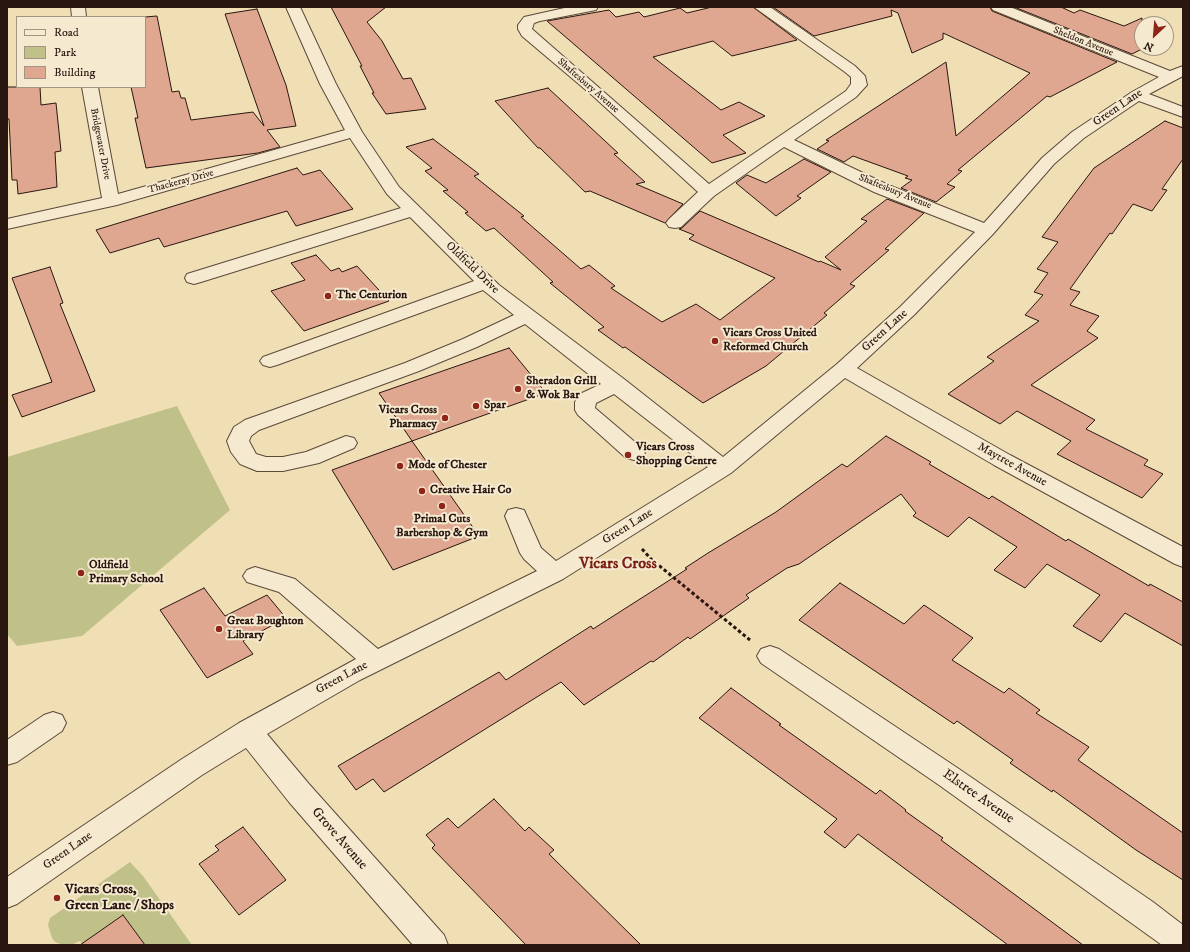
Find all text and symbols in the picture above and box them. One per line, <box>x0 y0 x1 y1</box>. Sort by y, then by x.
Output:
legend <box>16 16 146 88</box>
north arrow <box>1134 16 1174 56</box>
text: Road <box>54 25 79 40</box>
street label: Sheldon Avenue <box>1051 25 1115 59</box>
text: N <box>1142 38 1156 54</box>
text: Park <box>54 45 76 60</box>
street label: Shaftesbury Avenue <box>555 56 621 116</box>
text: Building <box>54 65 95 80</box>
street label: Green Lane <box>1091 86 1145 130</box>
street label: Bridgewater Drive <box>87 107 113 181</box>
street label: Thackeray Drive <box>147 167 215 197</box>
street label: Shaftesbury Avenue <box>857 172 933 212</box>
street label: Oldfield Drive <box>442 239 502 297</box>
place label: The Centurion <box>336 289 407 303</box>
marker: The Centurion <box>323 291 333 301</box>
street label: Green Lane <box>859 307 911 355</box>
place label: Vicars Cross United Reformed Church <box>723 327 817 355</box>
marker: Vicars Cross United Reformed Church <box>710 336 720 346</box>
place label: Sheradon Grill & Wok Bar <box>526 375 597 403</box>
marker: Sheradon Grill & Wok Bar <box>513 384 523 394</box>
place label: Spar <box>484 399 506 413</box>
marker: Spar <box>471 401 481 411</box>
place label: Vicars Cross Pharmacy <box>379 404 437 432</box>
marker: Vicars Cross Pharmacy <box>440 413 450 423</box>
street label: Maytree Avenue <box>975 440 1049 490</box>
place label: Vicars Cross Shopping Centre <box>636 441 717 469</box>
marker: Vicars Cross Shopping Centre <box>623 450 633 460</box>
place label: Mode of Chester <box>408 459 487 473</box>
marker: Mode of Chester <box>395 461 405 471</box>
place label: Creative Hair Co <box>430 484 511 498</box>
marker: Creative Hair Co <box>417 486 427 496</box>
marker: Primal Cuts Barbershop & Gym <box>437 501 447 511</box>
street label: Green Lane <box>600 506 656 548</box>
place label: Primal Cuts Barbershop & Gym <box>396 513 488 541</box>
district label: Vicars Cross <box>579 555 657 575</box>
place label: Oldfield Primary School <box>89 559 163 587</box>
marker: Oldfield Primary School <box>76 568 86 578</box>
place label: Great Boughton Library <box>227 615 304 643</box>
marker: Great Boughton Library <box>214 624 224 634</box>
street label: Green Lane <box>314 658 370 698</box>
street label: Elstree Avenue <box>939 766 1017 828</box>
street label: Grove Avenue <box>307 804 371 874</box>
street label: Green Lane <box>41 829 95 873</box>
place label: Vicars Cross, Green Lane / Shops <box>65 882 174 914</box>
marker: Vicars Cross, Green Lane / Shops <box>52 893 62 903</box>

